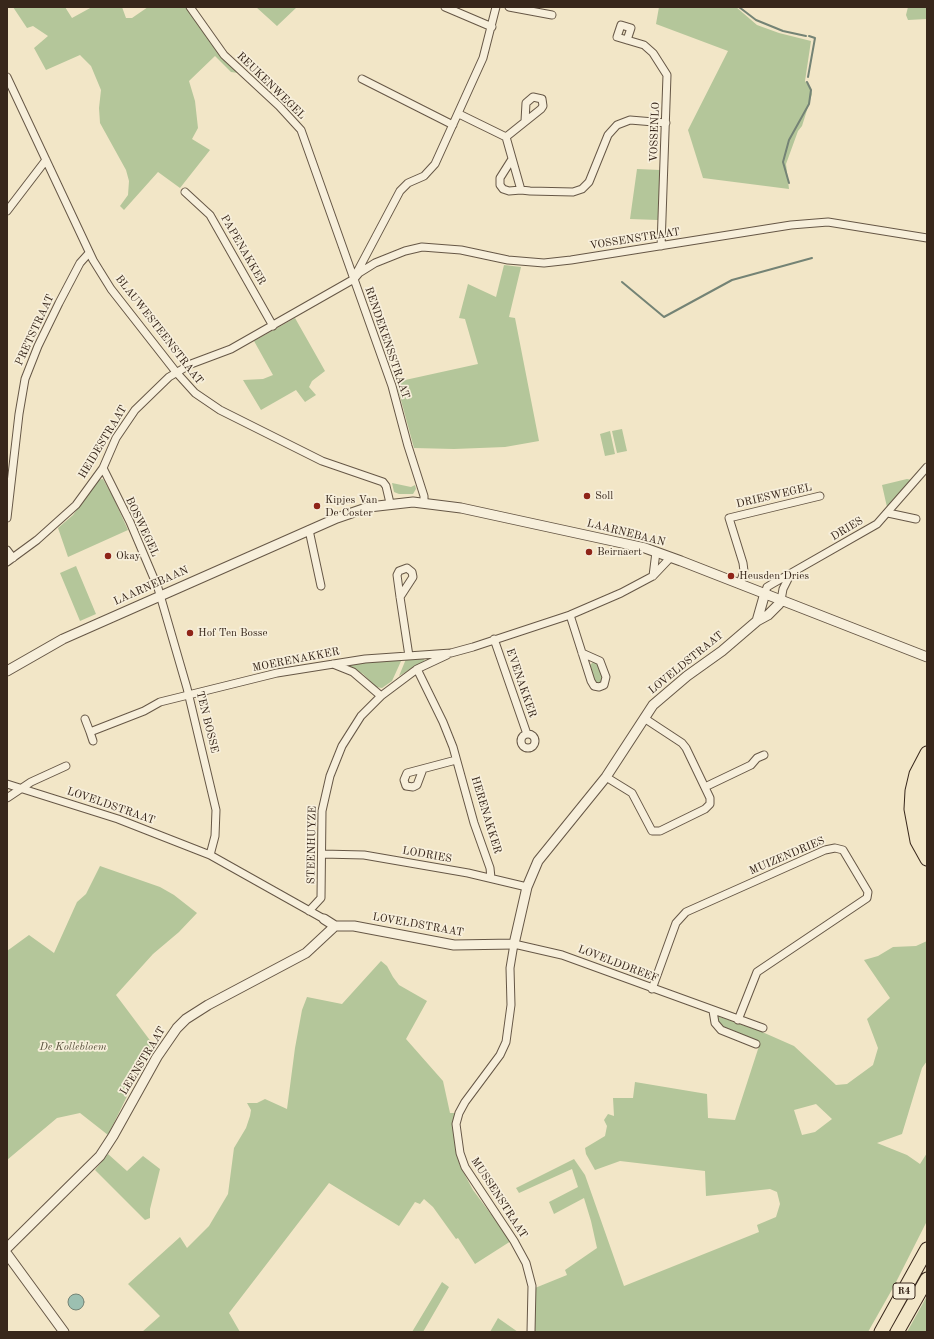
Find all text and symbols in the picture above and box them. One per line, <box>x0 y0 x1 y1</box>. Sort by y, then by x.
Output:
street label: REUKENWEGEL <box>234 50 308 122</box>
street label: VOSSENLO <box>647 102 663 162</box>
street label: PAPENAKKER <box>218 213 268 287</box>
street label: VOSSENSTRAAT <box>589 225 681 253</box>
street label: BLAUWESTEENSTRAAT <box>112 273 206 387</box>
street label: RENDEKENSSTRAAT <box>362 285 412 401</box>
street label: PRETSTRAAT <box>13 292 57 368</box>
street label: HEIDESTRAAT <box>76 403 130 481</box>
street label: DRIESWEGEL <box>735 481 813 511</box>
place label: Soll <box>595 489 613 503</box>
marker: Soll <box>582 491 592 501</box>
place label: Kipjes Van De Coster <box>325 493 377 519</box>
street label: BOSWEGEL <box>122 495 162 559</box>
marker: Kipjes Van De Coster <box>312 501 322 511</box>
street label: DRIES <box>829 514 865 544</box>
street label: LAARNEBAAN <box>585 517 667 549</box>
place label: Beirnaert <box>597 545 642 559</box>
marker: Beirnaert <box>584 547 594 557</box>
place label: Okay <box>116 549 141 563</box>
marker: Okay <box>103 551 113 561</box>
street label: LAARNEBAAN <box>112 564 190 608</box>
place label: Heusden Dries <box>739 569 809 583</box>
marker: Heusden Dries <box>726 571 736 581</box>
place label: Hof Ten Bosse <box>198 626 268 640</box>
marker: Hof Ten Bosse <box>185 628 195 638</box>
street label: LOVELDSTRAAT <box>646 629 726 697</box>
street label: MOERENAKKER <box>251 645 341 675</box>
street label: EVENAKKER <box>503 647 539 719</box>
street label: TEN BOSSE <box>193 690 221 754</box>
street label: HERENAKKER <box>468 775 504 855</box>
street label: LOVELDSTRAAT <box>65 785 157 827</box>
street label: STEENHUYZE <box>305 806 319 884</box>
street label: MUIZENDRIES <box>747 834 827 878</box>
street label: LODRIES <box>401 844 453 866</box>
street label: LOVELDSTRAAT <box>371 910 465 940</box>
street label: LOVELDDREEF <box>576 943 660 985</box>
street label: LEENSTRAAT <box>117 1024 169 1098</box>
park label: De Kollebloem <box>39 1040 107 1054</box>
street label: MUSSENSTRAAT <box>468 1155 530 1241</box>
road number: R4 <box>893 1283 915 1299</box>

